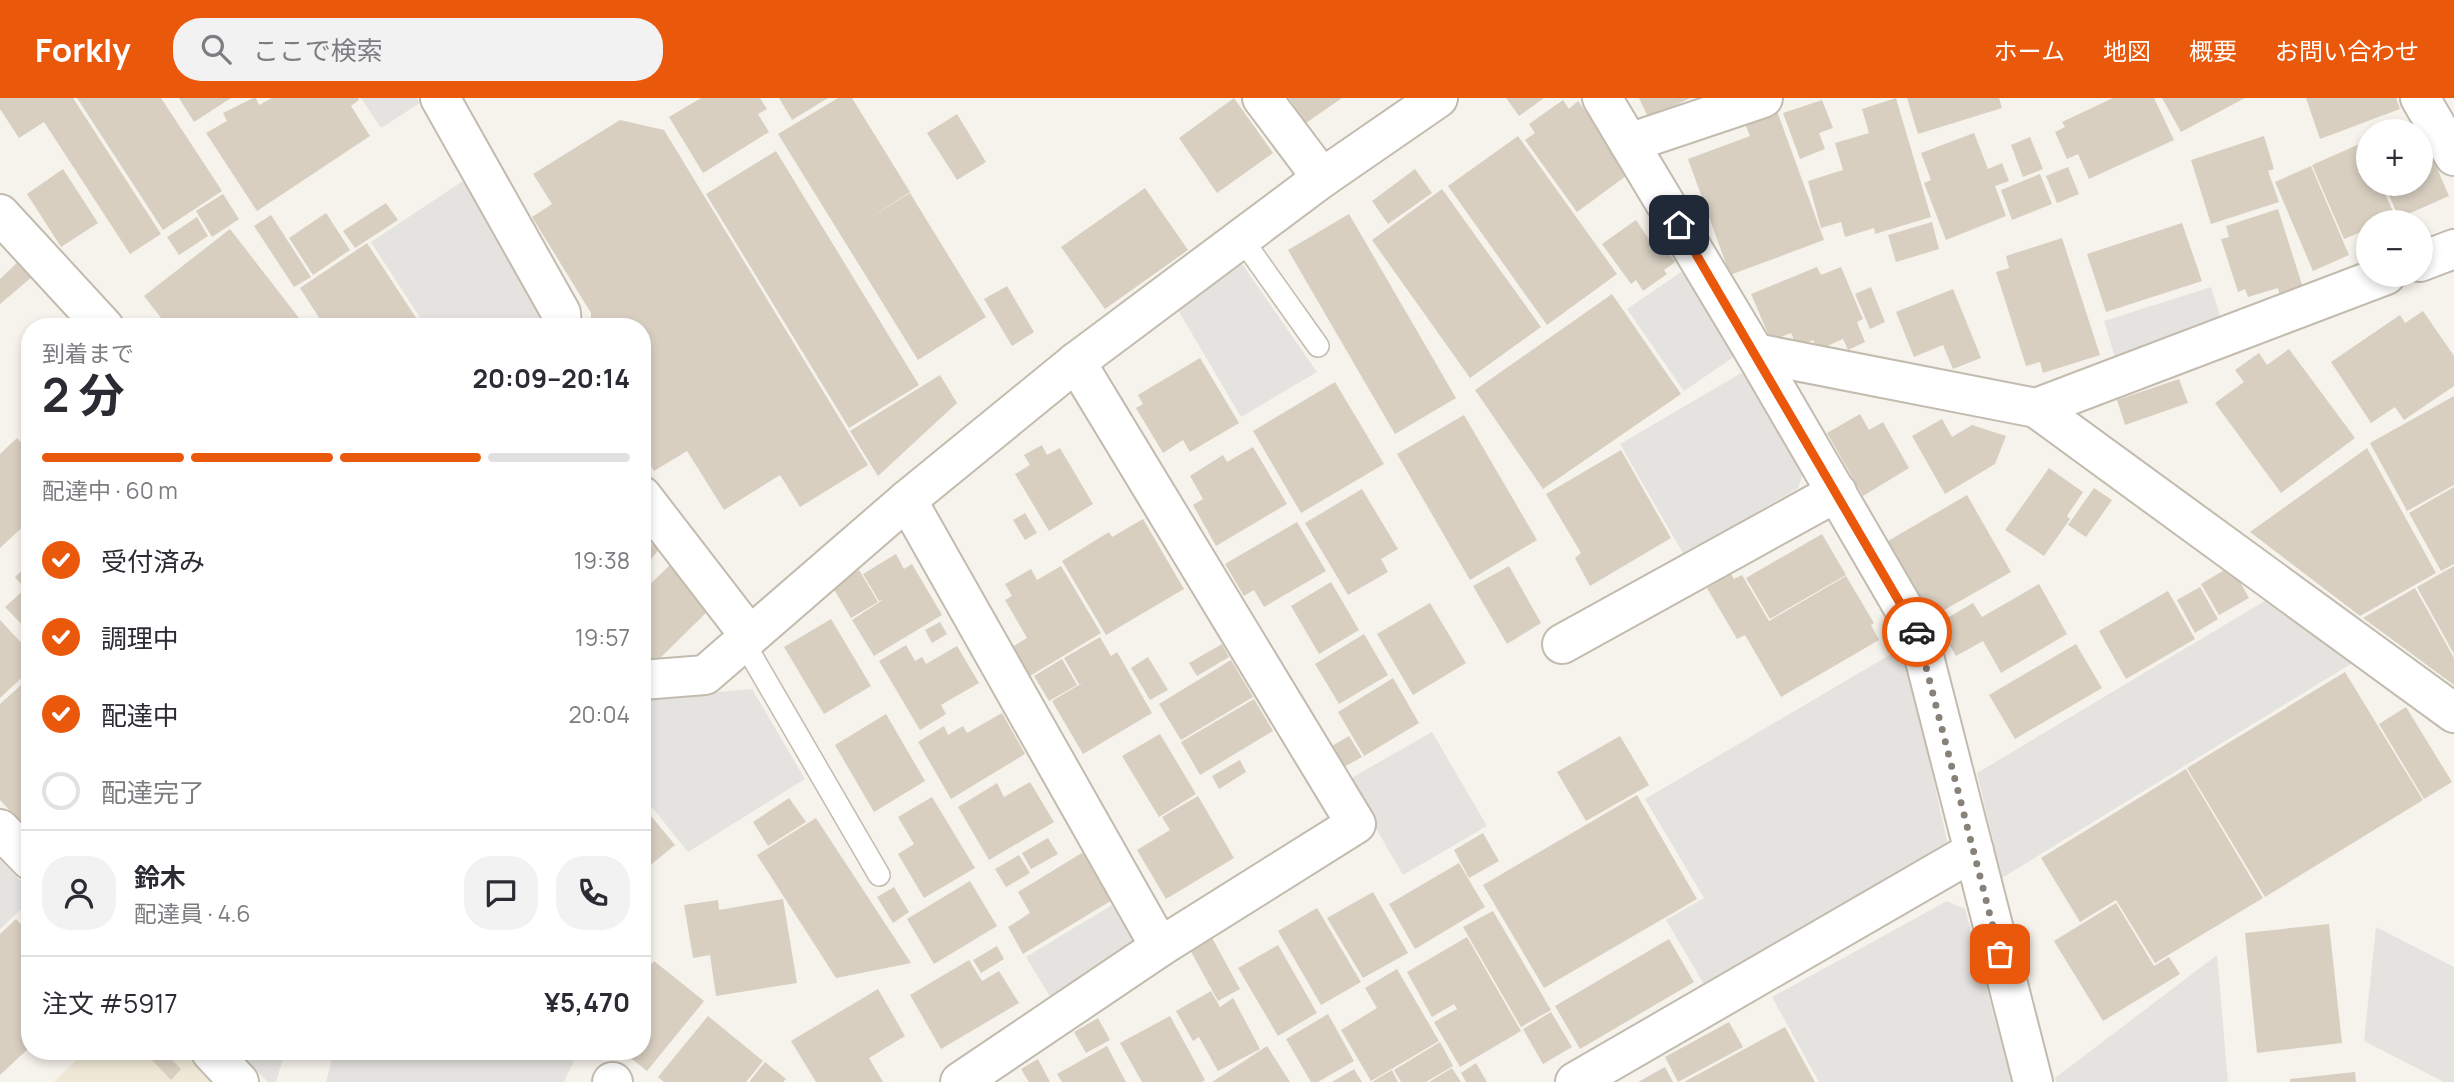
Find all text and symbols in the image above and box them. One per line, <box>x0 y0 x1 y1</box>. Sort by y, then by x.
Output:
search box <box>173 18 663 81</box>
text: Forkly <box>35 27 131 72</box>
icon: search <box>197 30 235 68</box>
text: ここで検索 <box>253 32 383 68</box>
text: ホーム <box>1994 34 2065 67</box>
text: 地図 <box>2103 34 2151 67</box>
text: 概要 <box>2189 34 2237 67</box>
text: お問い合わせ <box>2275 34 2419 67</box>
map controls <box>2356 119 2433 287</box>
button: + <box>2356 119 2433 196</box>
pin <box>1649 195 1709 255</box>
icon: home <box>1660 206 1698 244</box>
button: − <box>2356 210 2433 287</box>
text: 到着まで <box>42 337 134 369</box>
text: 20:09–20:14 <box>472 360 630 396</box>
text: 2 分 <box>42 363 125 426</box>
text: 配達中 · 60 m <box>42 474 178 506</box>
icon: check <box>42 541 80 579</box>
text: 受付済み <box>101 543 205 579</box>
text: 19:38 <box>574 544 630 576</box>
courier <box>1882 597 1952 667</box>
icon: car <box>1898 613 1936 651</box>
icon: check <box>42 618 80 656</box>
text: 調理中 <box>101 620 179 656</box>
text: 19:57 <box>575 621 630 653</box>
icon: check <box>42 695 80 733</box>
text: 配達中 <box>101 697 179 733</box>
text: 20:04 <box>568 698 630 730</box>
text: 配達完了 <box>101 774 205 810</box>
button: person <box>42 856 116 930</box>
button: chat <box>464 856 538 930</box>
button: phone <box>556 856 630 930</box>
text: 鈴木 <box>134 859 186 895</box>
text: 配達員 · 4.6 <box>134 897 251 929</box>
pin <box>1970 924 2030 984</box>
icon: bag <box>1981 935 2019 973</box>
text: ¥5,470 <box>544 984 630 1020</box>
text: 注文 #5917 <box>42 985 177 1021</box>

